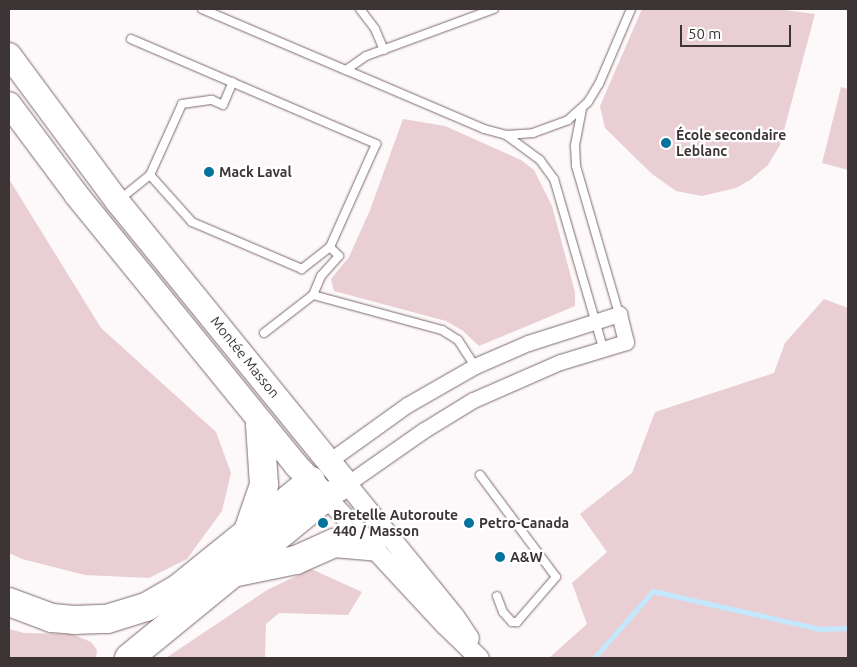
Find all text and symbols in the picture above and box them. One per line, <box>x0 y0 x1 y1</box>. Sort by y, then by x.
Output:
scale bar <box>682 15 793 47</box>
text: 50 m <box>688 25 721 42</box>
place label: École secondaire Leblanc <box>676 127 786 160</box>
marker: École secondaire Leblanc <box>660 137 672 149</box>
place label: Mack Laval <box>219 164 292 180</box>
marker: Mack Laval <box>203 166 215 178</box>
street label: Montée Masson <box>207 313 283 401</box>
place label: Bretelle Autoroute 440 / Masson <box>333 507 458 540</box>
place label: Petro-Canada <box>479 515 569 531</box>
marker: Bretelle Autoroute 440 / Masson <box>317 517 329 529</box>
marker: Petro-Canada <box>463 517 475 529</box>
place label: A&W <box>510 549 543 565</box>
marker: A&W <box>494 551 506 563</box>

